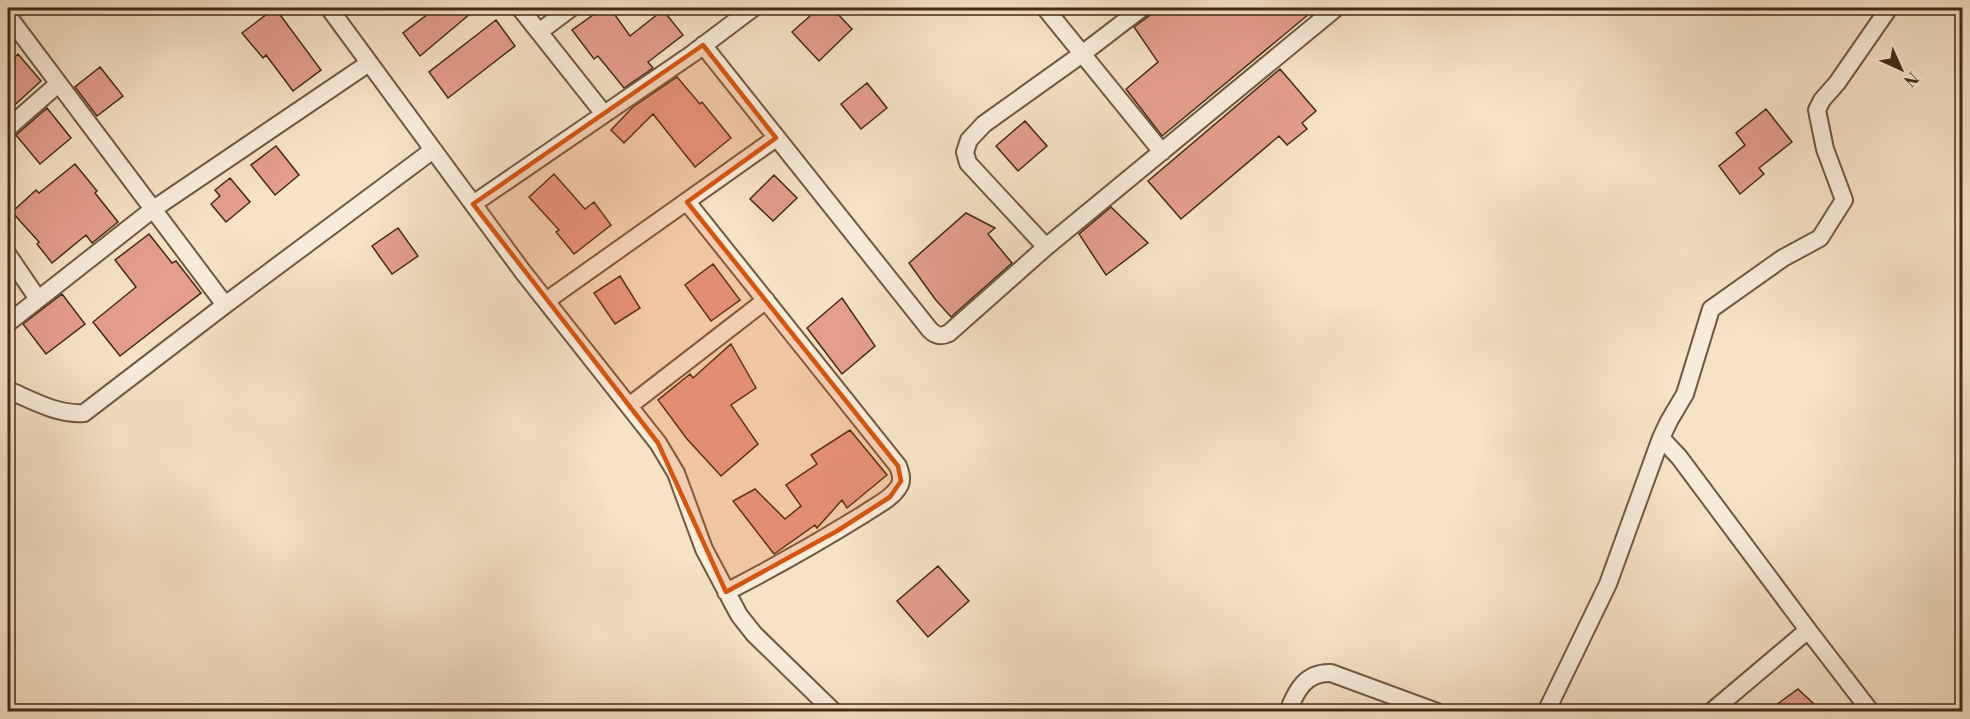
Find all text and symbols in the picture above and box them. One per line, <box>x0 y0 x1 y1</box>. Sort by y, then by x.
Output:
north arrow <box>1871 39 1931 99</box>
text: N <box>1899 67 1922 91</box>

